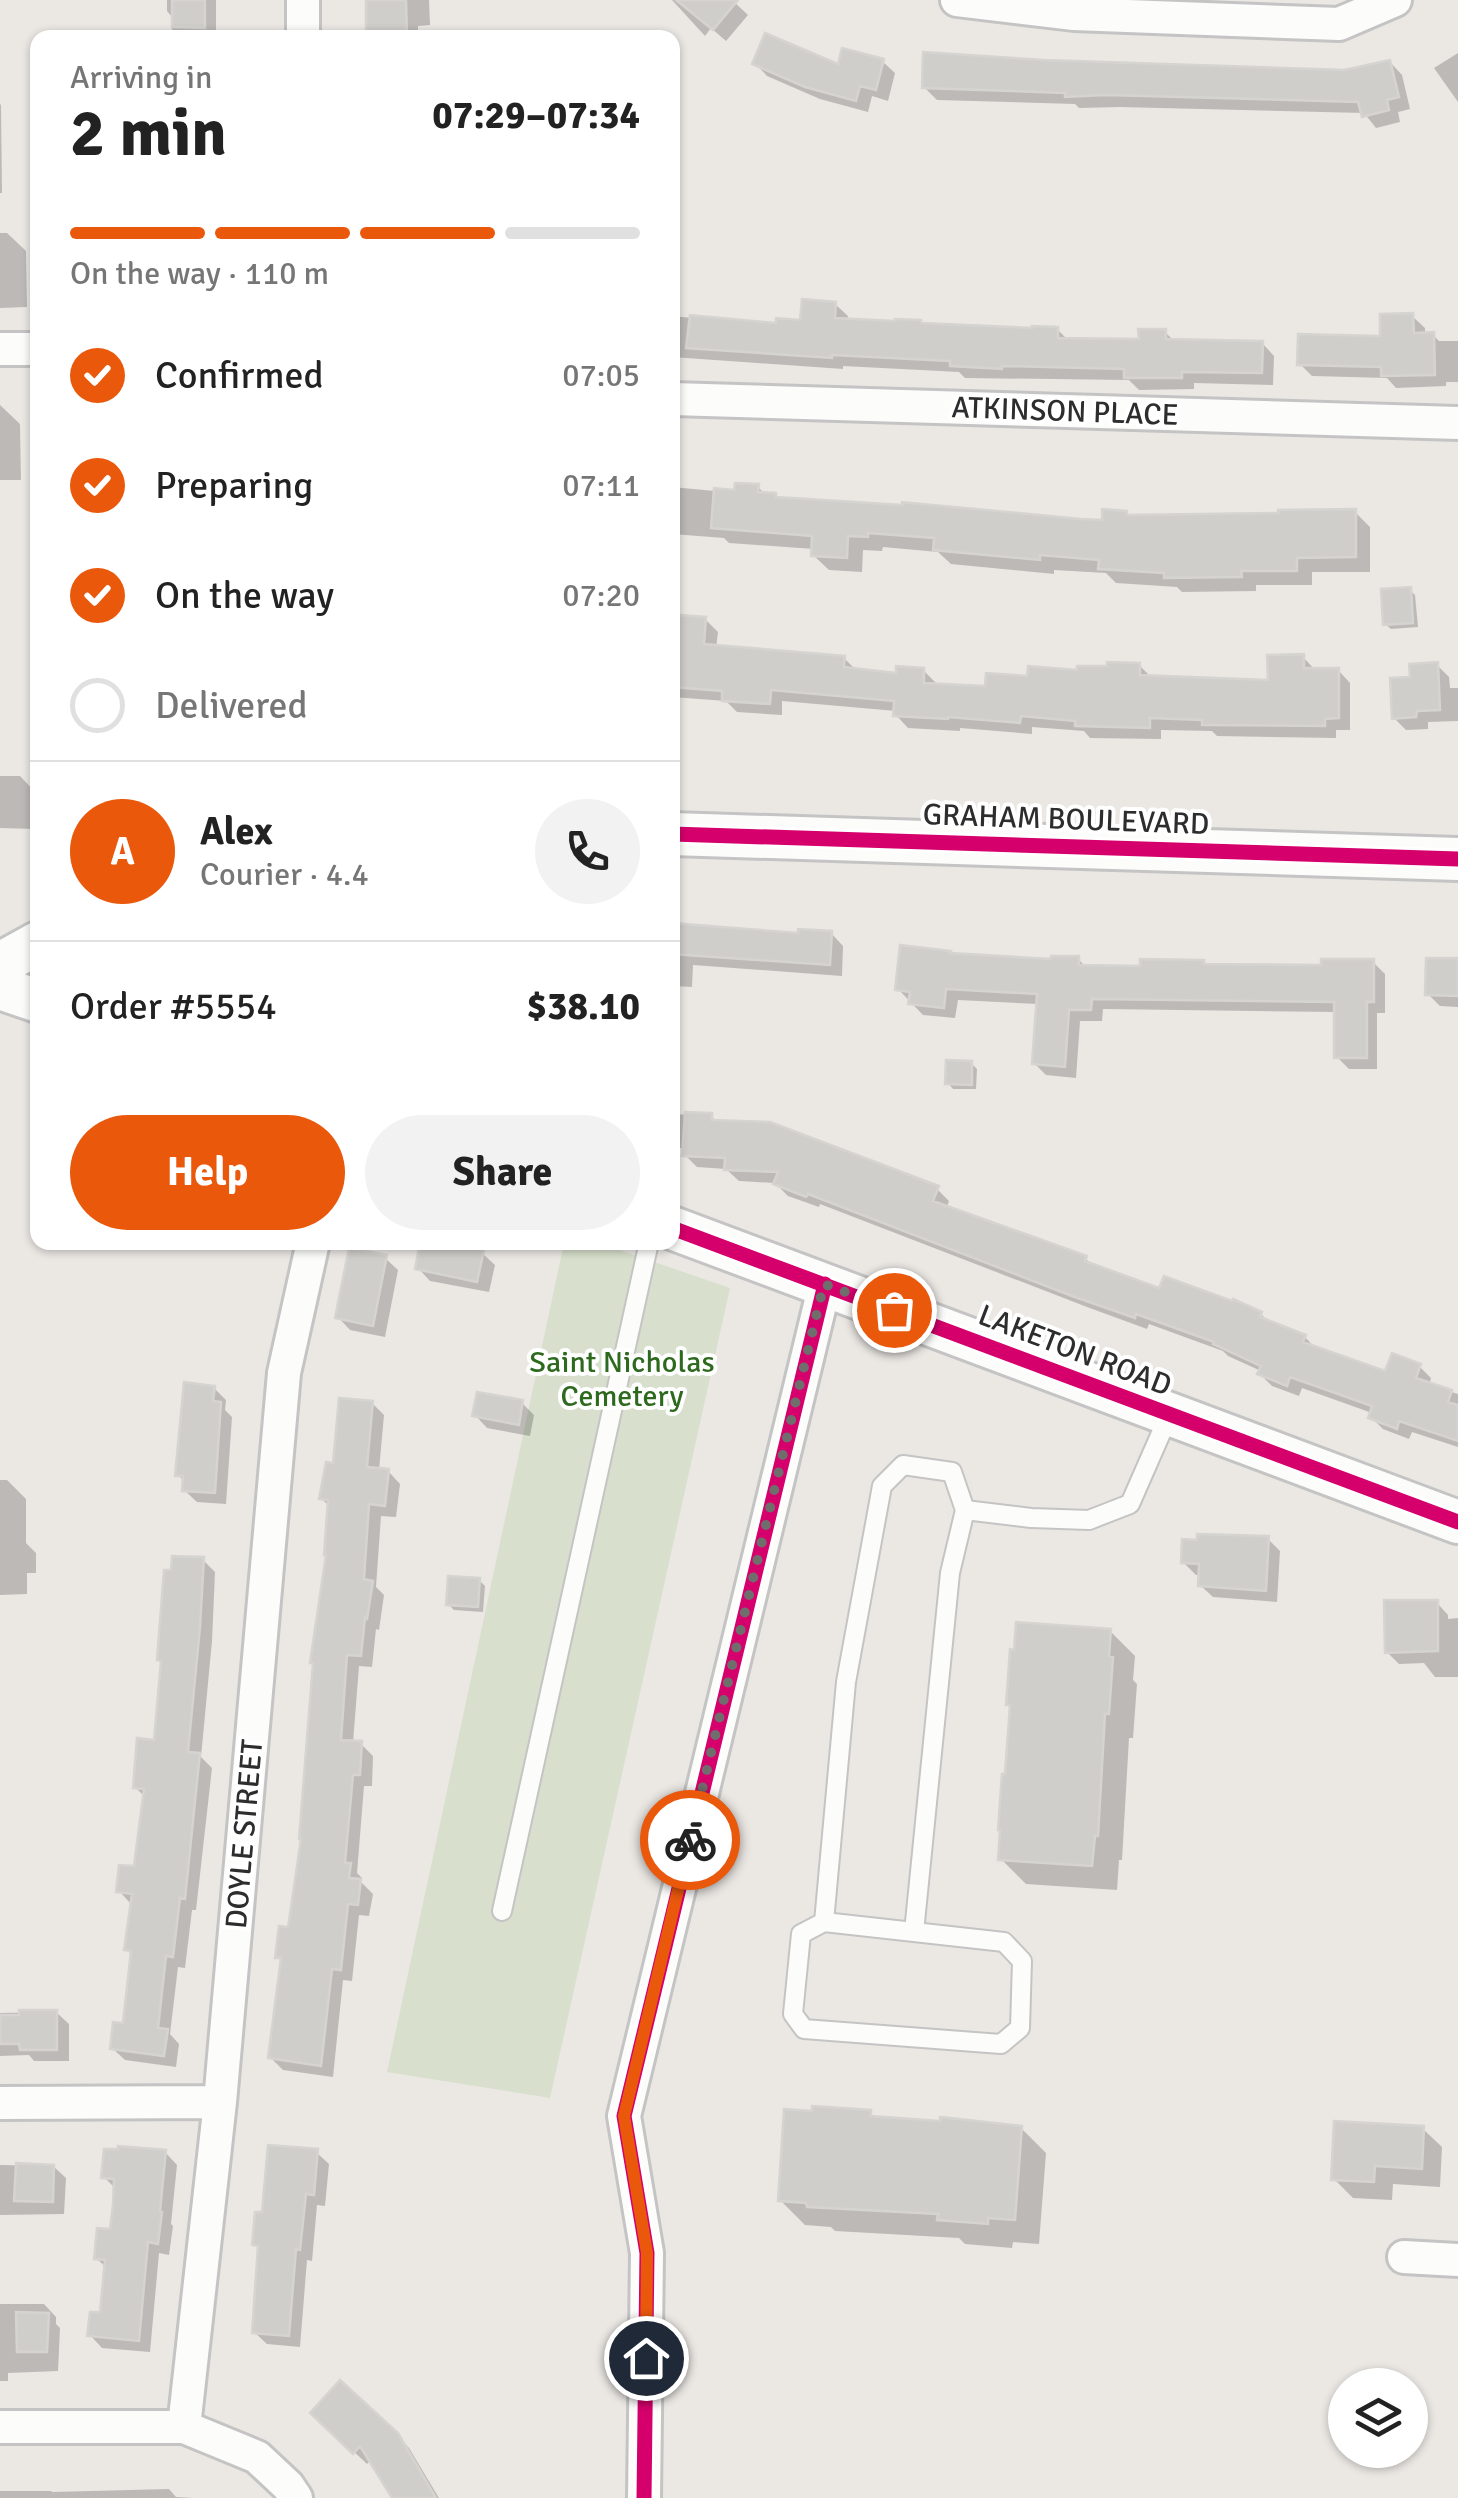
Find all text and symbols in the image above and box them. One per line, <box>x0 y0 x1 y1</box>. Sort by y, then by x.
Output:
text: Arriving in <box>70 58 212 97</box>
text: 07:29–07:34 <box>432 92 640 139</box>
text: 2 min <box>70 94 227 174</box>
text: On the way · 110 m <box>70 254 329 293</box>
icon: check <box>70 348 125 403</box>
text: Confirmed <box>155 352 324 399</box>
text: 07:05 <box>562 356 640 395</box>
street label: ATKINSON PLACE <box>951 389 1179 434</box>
icon: check <box>70 458 125 513</box>
text: Preparing <box>155 462 313 509</box>
text: 07:11 <box>562 466 640 505</box>
icon: check <box>70 568 125 623</box>
text: On the way <box>155 572 334 619</box>
text: 07:20 <box>562 576 640 615</box>
text: Delivered <box>155 682 308 729</box>
street label: GRAHAM BOULEVARD <box>922 796 1210 843</box>
button: phone <box>535 799 640 904</box>
text: Alex <box>200 808 273 855</box>
text: A <box>110 828 135 875</box>
text: Courier · 4.4 <box>200 855 369 894</box>
text: Order #5554 <box>70 983 277 1030</box>
text: $38.10 <box>527 983 640 1030</box>
button: Help <box>70 1115 345 1230</box>
button: Share <box>365 1115 640 1230</box>
pin <box>852 1268 937 1353</box>
icon: bag <box>867 1283 922 1338</box>
street label: LAKETON ROAD <box>973 1297 1177 1404</box>
park label: Saint Nicholas Cemetery <box>529 1344 715 1415</box>
street label: DOYLE STREET <box>218 1738 271 1930</box>
courier <box>640 1790 740 1890</box>
icon: bike <box>663 1813 718 1868</box>
pin <box>604 2316 689 2401</box>
icon: home <box>619 2331 674 2386</box>
map controls <box>1328 2368 1428 2468</box>
button: layers <box>1328 2368 1428 2468</box>

